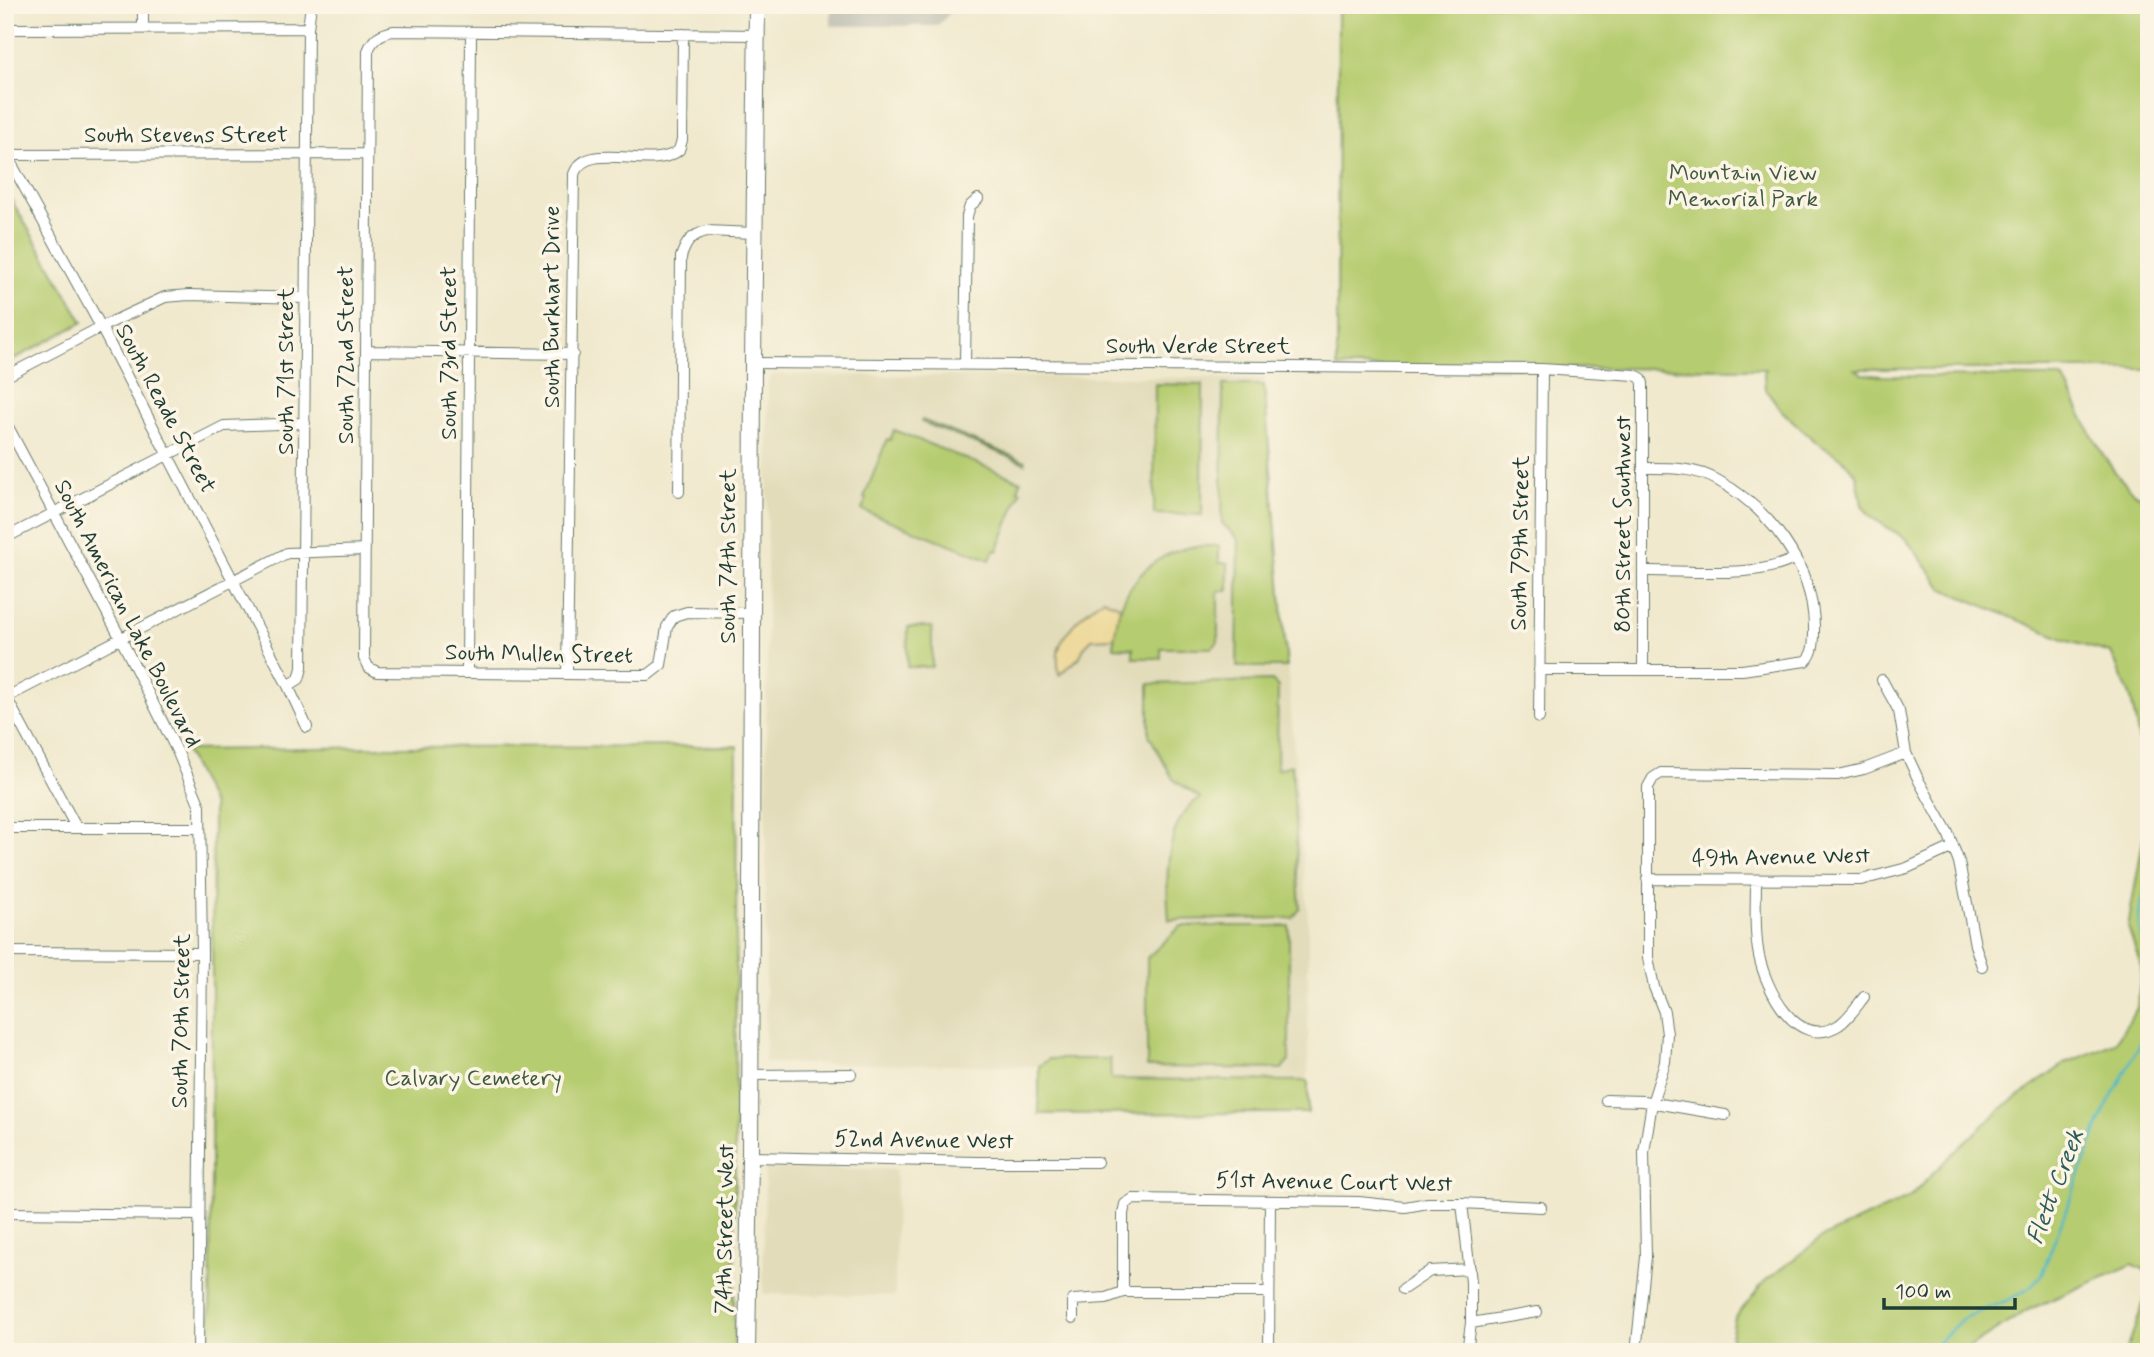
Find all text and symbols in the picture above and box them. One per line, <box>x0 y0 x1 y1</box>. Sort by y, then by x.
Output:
street label: South Stevens Street <box>84 121 288 151</box>
park label: Mountain View Memorial Park <box>1668 159 1818 215</box>
street label: South Burkhart Drive <box>538 206 568 408</box>
street label: South 72nd Street <box>332 266 362 444</box>
street label: South 73rd Street <box>435 266 465 440</box>
street label: South 71st Street <box>272 287 302 455</box>
street label: South Reade Street <box>108 319 222 499</box>
street label: South Verde Street <box>1106 332 1291 362</box>
street label: 80th Street Southwest <box>1609 415 1639 633</box>
street label: South 79th Street <box>1504 455 1538 631</box>
street label: South 74th Street <box>714 468 744 644</box>
street label: South American Lake Boulevard <box>46 475 208 753</box>
street label: South Mullen Street <box>445 638 633 672</box>
street label: 49th Avenue West <box>1692 841 1870 875</box>
street label: South 70th Street <box>165 933 199 1109</box>
park label: Calvary Cemetery <box>384 1064 562 1094</box>
street label: 52nd Avenue West <box>834 1124 1014 1158</box>
water label: Flett Creek <box>2020 1125 2092 1249</box>
street label: 74th Street West <box>710 1143 742 1314</box>
street label: 51st Avenue Court West <box>1215 1166 1453 1200</box>
scale bar <box>1884 1266 2016 1310</box>
text: 100 m <box>1895 1278 1951 1306</box>

